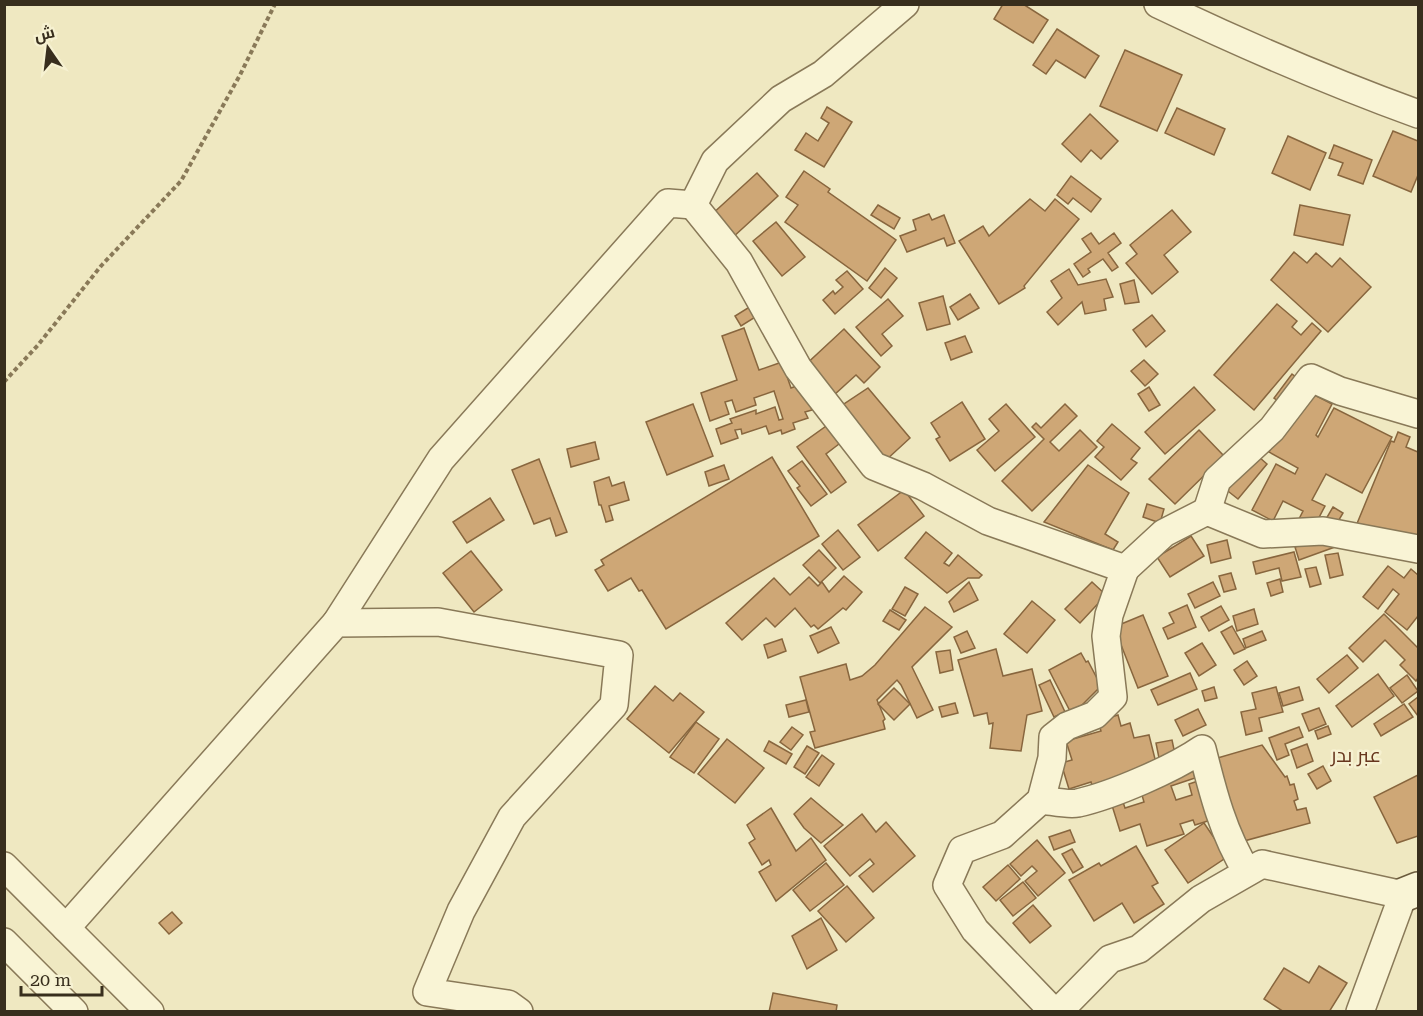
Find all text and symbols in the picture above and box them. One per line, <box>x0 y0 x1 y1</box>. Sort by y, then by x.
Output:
north arrow <box>18 18 78 78</box>
text: ش <box>32 22 57 46</box>
district label: عبر بدر <box>1330 743 1381 767</box>
scale bar <box>21 959 102 997</box>
text: 20 m <box>30 969 71 990</box>

